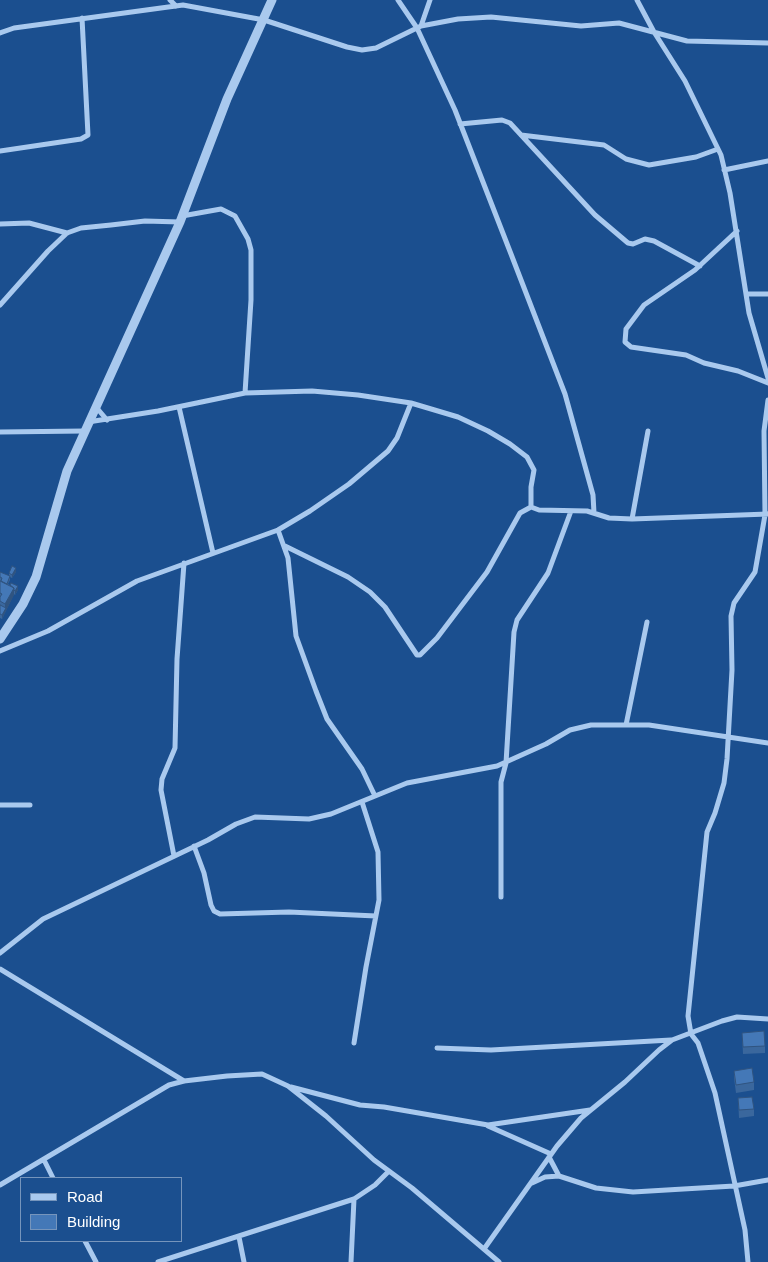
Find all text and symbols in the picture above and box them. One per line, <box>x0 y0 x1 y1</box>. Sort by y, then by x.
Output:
legend <box>20 1177 182 1242</box>
text: Road <box>67 1188 103 1205</box>
text: Building <box>67 1213 120 1230</box>

